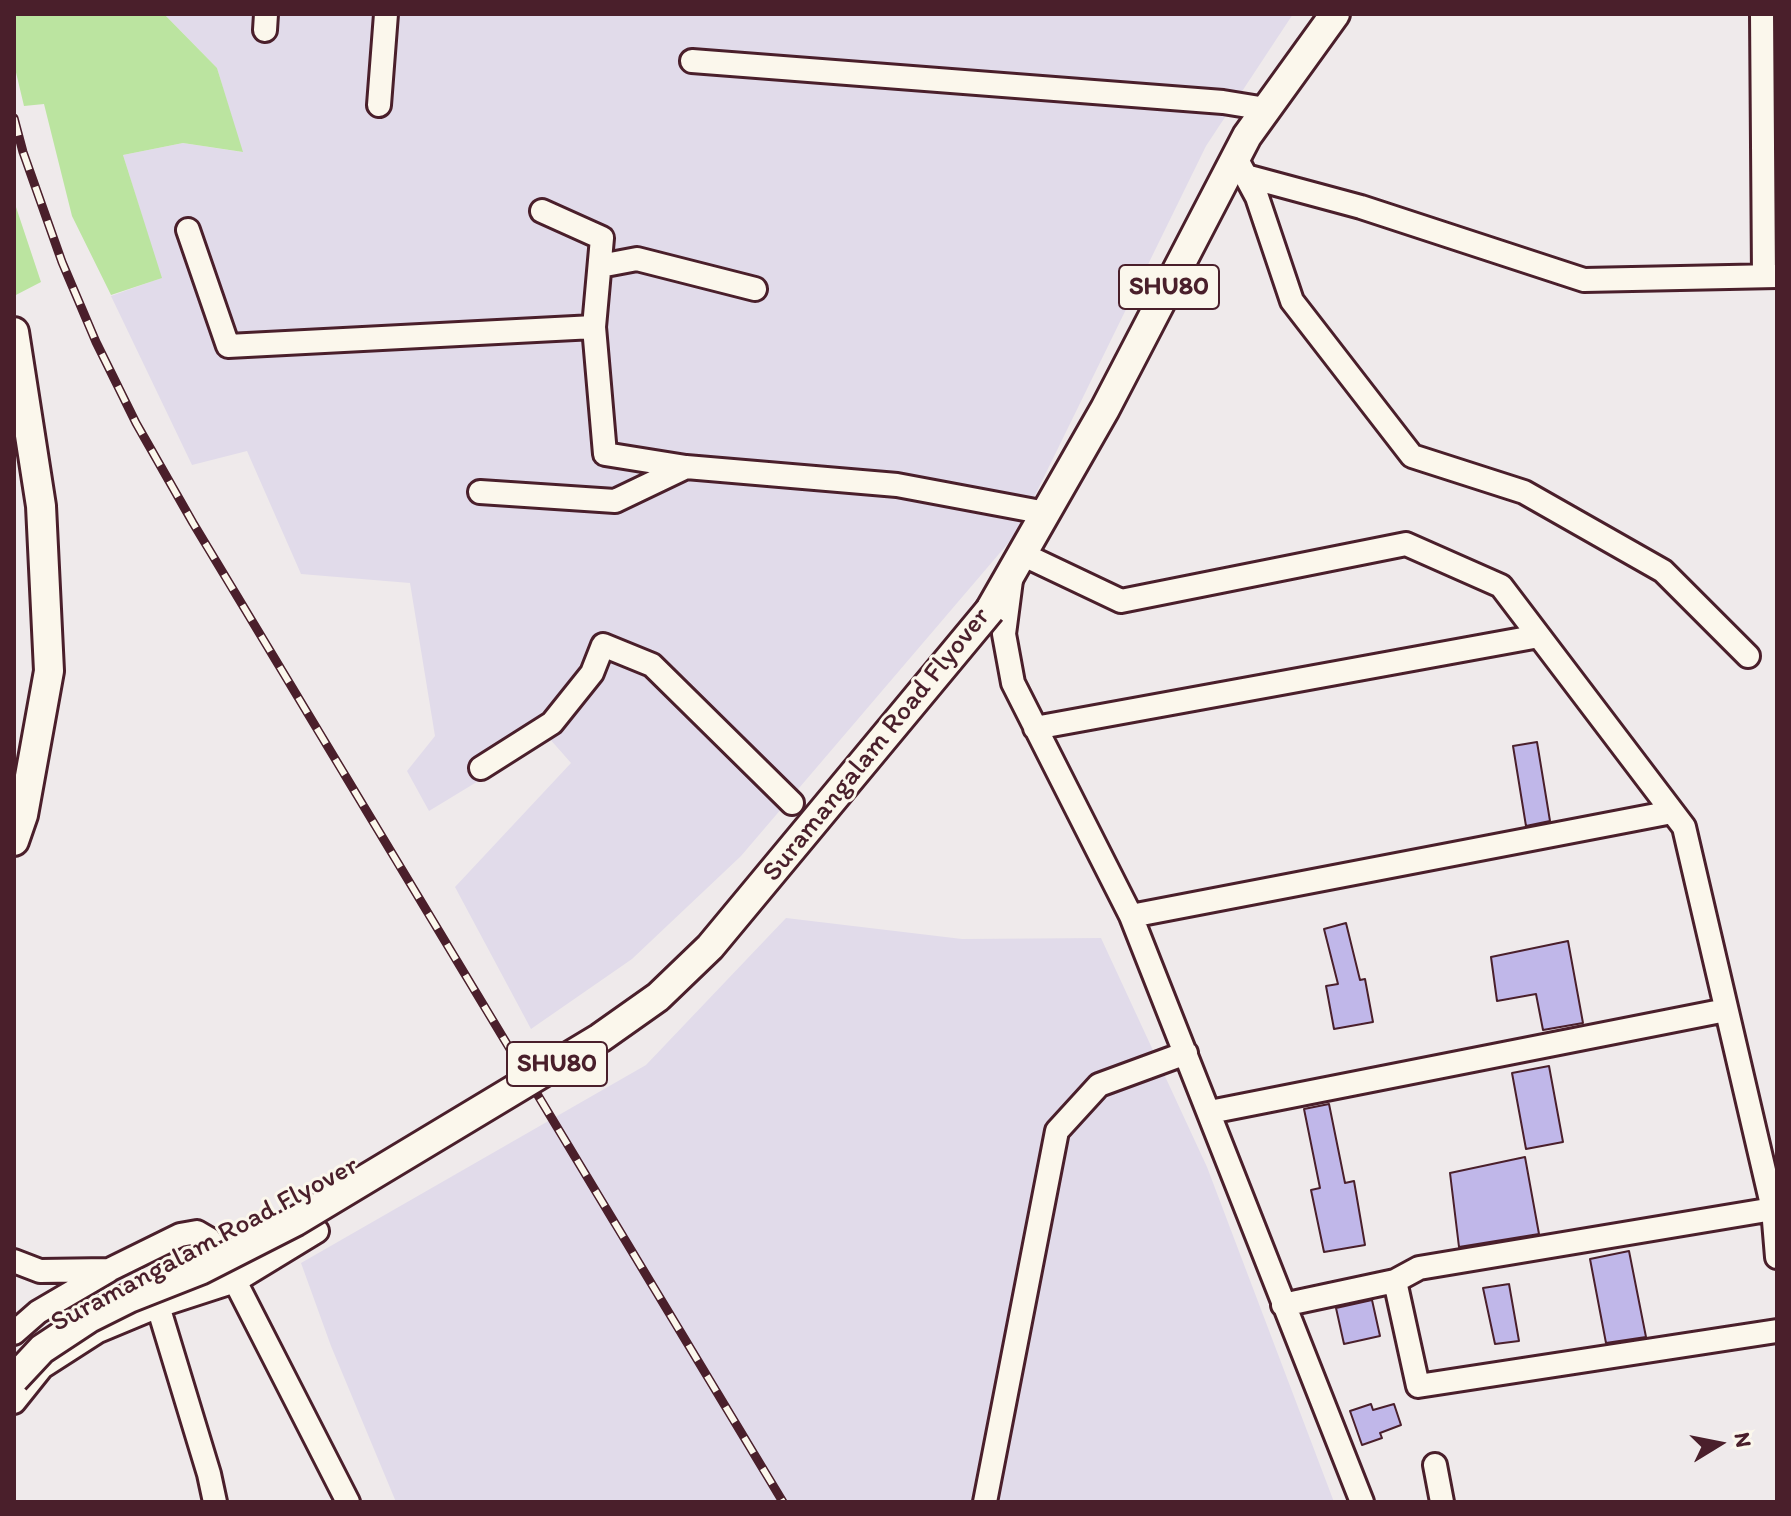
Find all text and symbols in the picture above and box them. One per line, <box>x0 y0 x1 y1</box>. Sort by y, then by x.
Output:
road number: SHU80 <box>1119 265 1219 309</box>
street label: Suramangalam Road Flyover <box>756 601 998 889</box>
road number: SHU80 <box>507 1042 607 1086</box>
street label: Suramangalam Road Flyover <box>46 1150 364 1340</box>
north arrow <box>1679 1404 1759 1484</box>
text: N <box>1729 1430 1758 1449</box>

